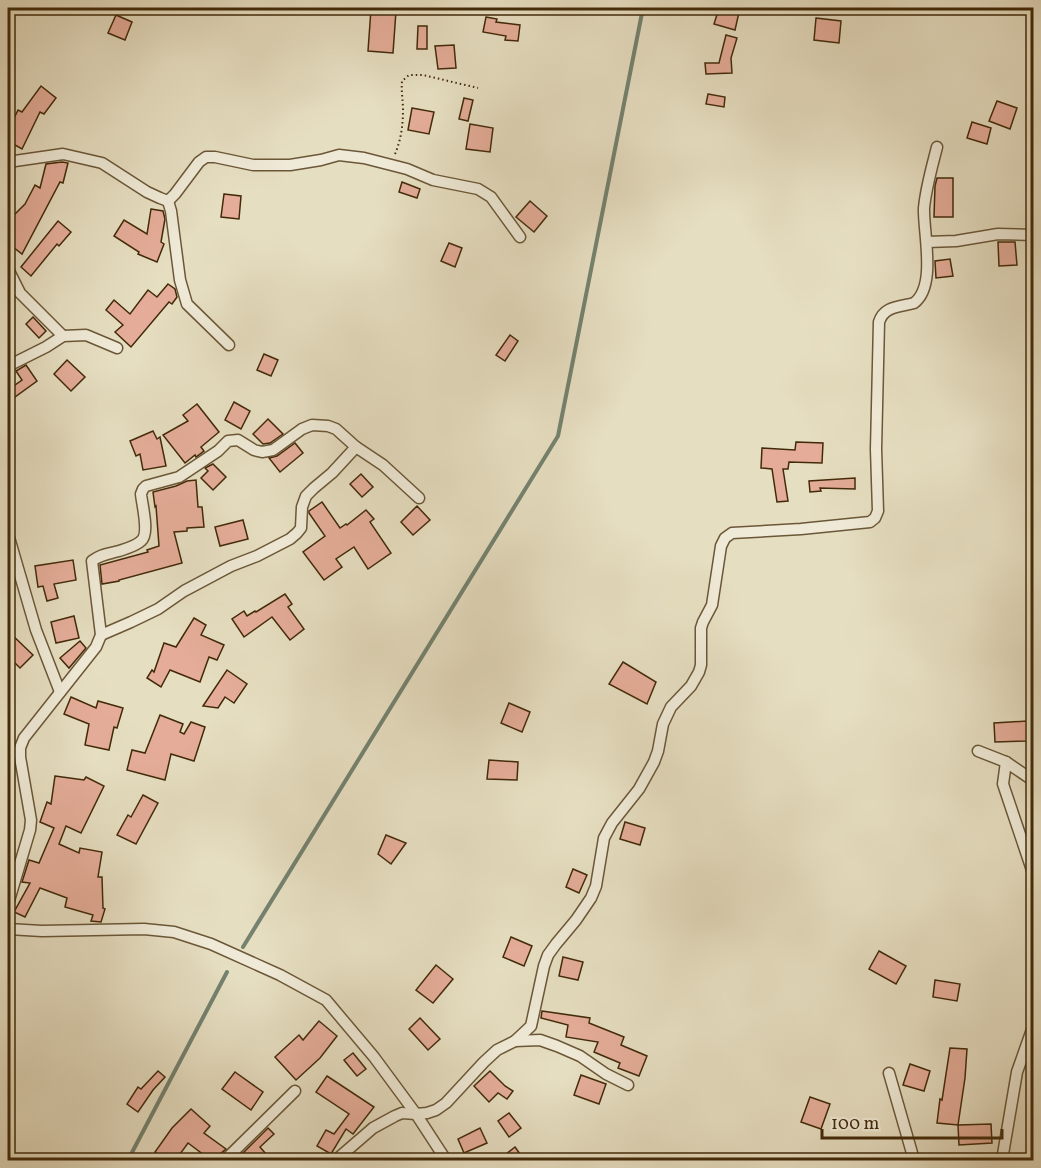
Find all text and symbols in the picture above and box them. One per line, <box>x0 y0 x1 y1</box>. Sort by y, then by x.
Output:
scale bar <box>822 1102 1002 1140</box>
text: 100 m <box>831 1112 880 1137</box>

